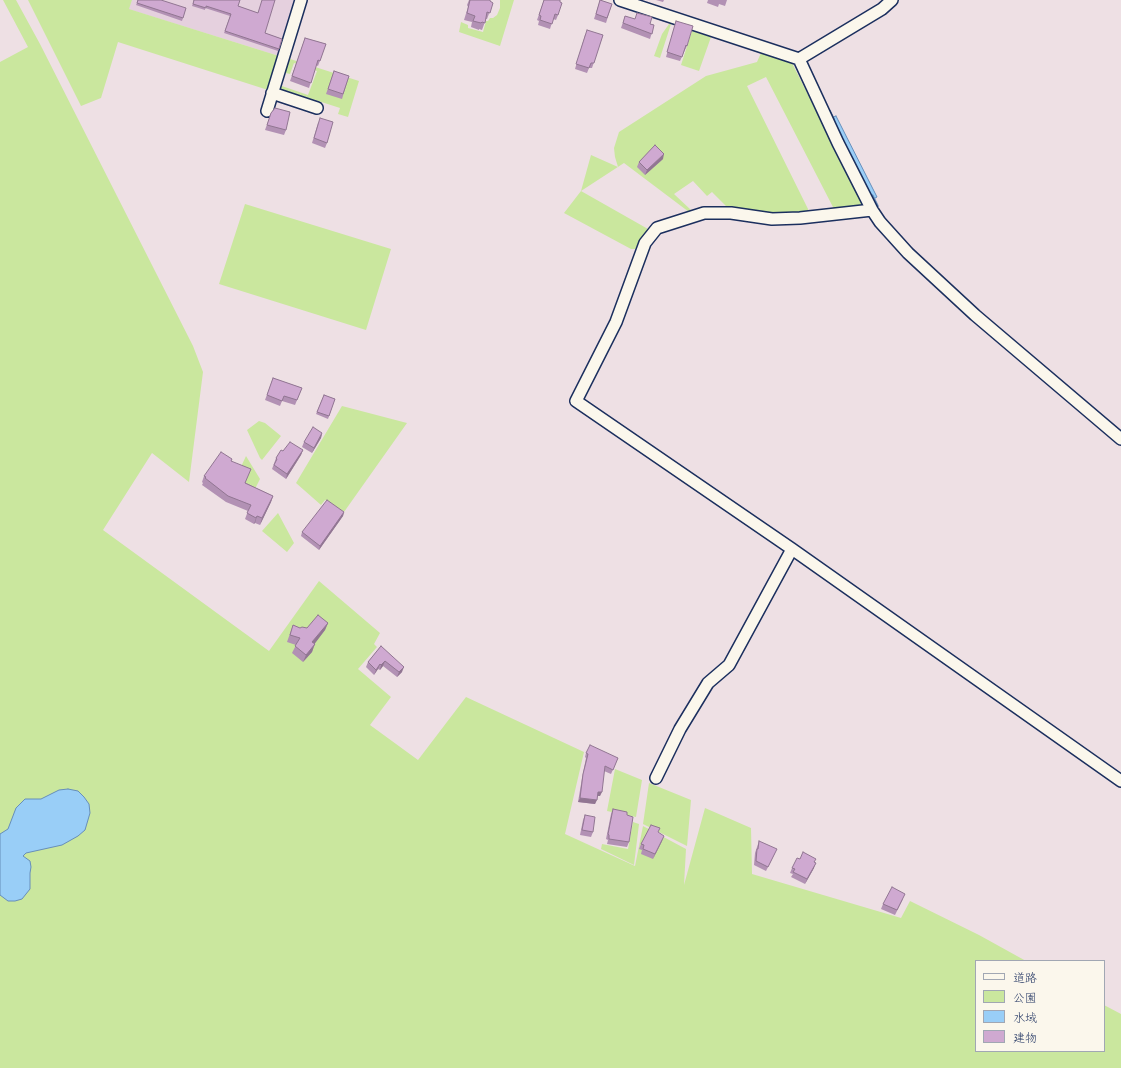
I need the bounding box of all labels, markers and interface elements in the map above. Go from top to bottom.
legend [975,960,1105,1052]
text: 道路 [1013,969,1037,985]
text: 公園 [1013,989,1037,1005]
text: 水域 [1013,1009,1037,1025]
text: 建物 [1013,1029,1037,1045]

